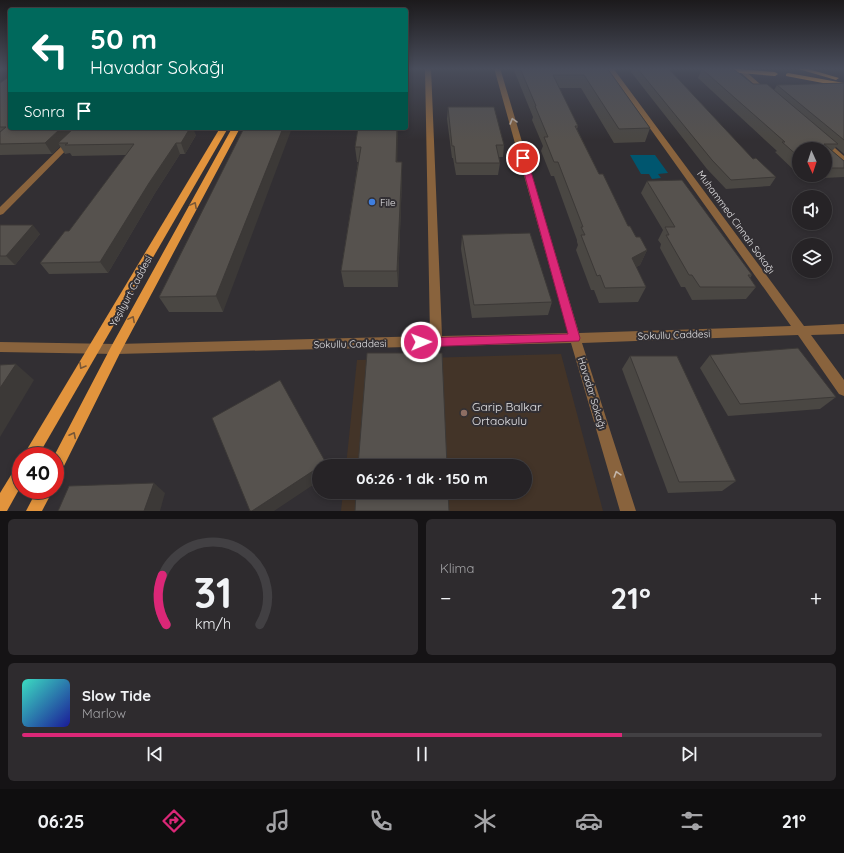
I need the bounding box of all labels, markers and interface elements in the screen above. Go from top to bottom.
text: 50 m [90,21,157,56]
icon: left [24,24,76,76]
text: Havadar Sokağı [90,56,224,79]
icon: arrive [73,100,95,122]
text: Sonra [24,102,65,121]
one-way arrow [509,117,518,124]
pin [506,141,540,175]
north arrow [792,142,832,182]
map controls [792,142,832,278]
icon: arrive [512,147,534,169]
street label: Muhammed Cinnah Sokağı [694,168,778,276]
button: sound [792,190,832,230]
place label: File [380,196,396,209]
marker: File [367,197,377,207]
one-way arrow [189,202,197,209]
button: layers [792,238,832,278]
street label: Yeşilyurt Caddesi [107,253,155,329]
one-way arrow [127,316,135,323]
position arrow [400,321,442,363]
street label: Sokullu Caddesi [637,327,711,343]
street label: Sokullu Caddesi [313,337,387,351]
street label: Havadar Sokağı [575,355,609,431]
one-way arrow [80,362,87,369]
place label: Garip Balkar Ortaokulu [472,399,542,428]
marker: Garip Balkar Ortaokulu [459,408,469,418]
one-way arrow [68,431,75,439]
speed limit sign: 40 [12,447,64,499]
text: 06:26 · 1 dk · 150 m [356,469,488,488]
one-way arrow [613,470,622,477]
text: Klima [440,560,474,576]
text: 31 [194,566,232,618]
text: 21° [610,579,651,617]
text: − [440,584,451,612]
text: + [810,584,822,612]
text: km/h [195,615,231,633]
text: Slow Tide [82,686,151,705]
text: Marlow [82,705,126,721]
icon: previous [144,743,166,765]
icon: pause [411,743,433,765]
icon: next [678,743,700,765]
icon: directions [160,807,188,835]
icon: music [264,807,292,835]
icon: phone [367,807,395,835]
icon: climate [471,807,499,835]
icon: car [575,807,603,835]
icon: filters [678,807,706,835]
text: 06:25 [38,810,84,833]
text: 21° [782,810,806,833]

